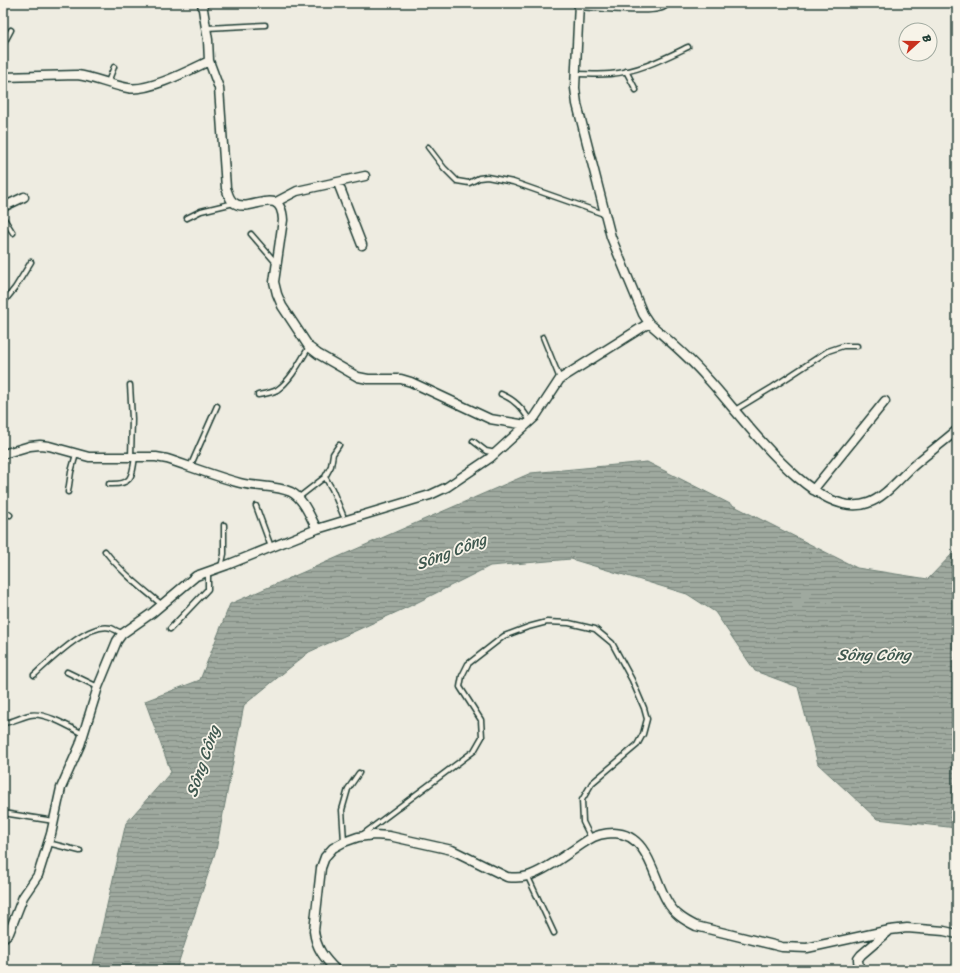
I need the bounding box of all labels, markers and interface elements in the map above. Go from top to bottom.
north arrow [898,22,938,62]
text: B [917,32,937,45]
water label: Sông Công [411,524,493,578]
water label: Sông Công [837,640,913,669]
water label: Sông Công [177,720,229,801]

